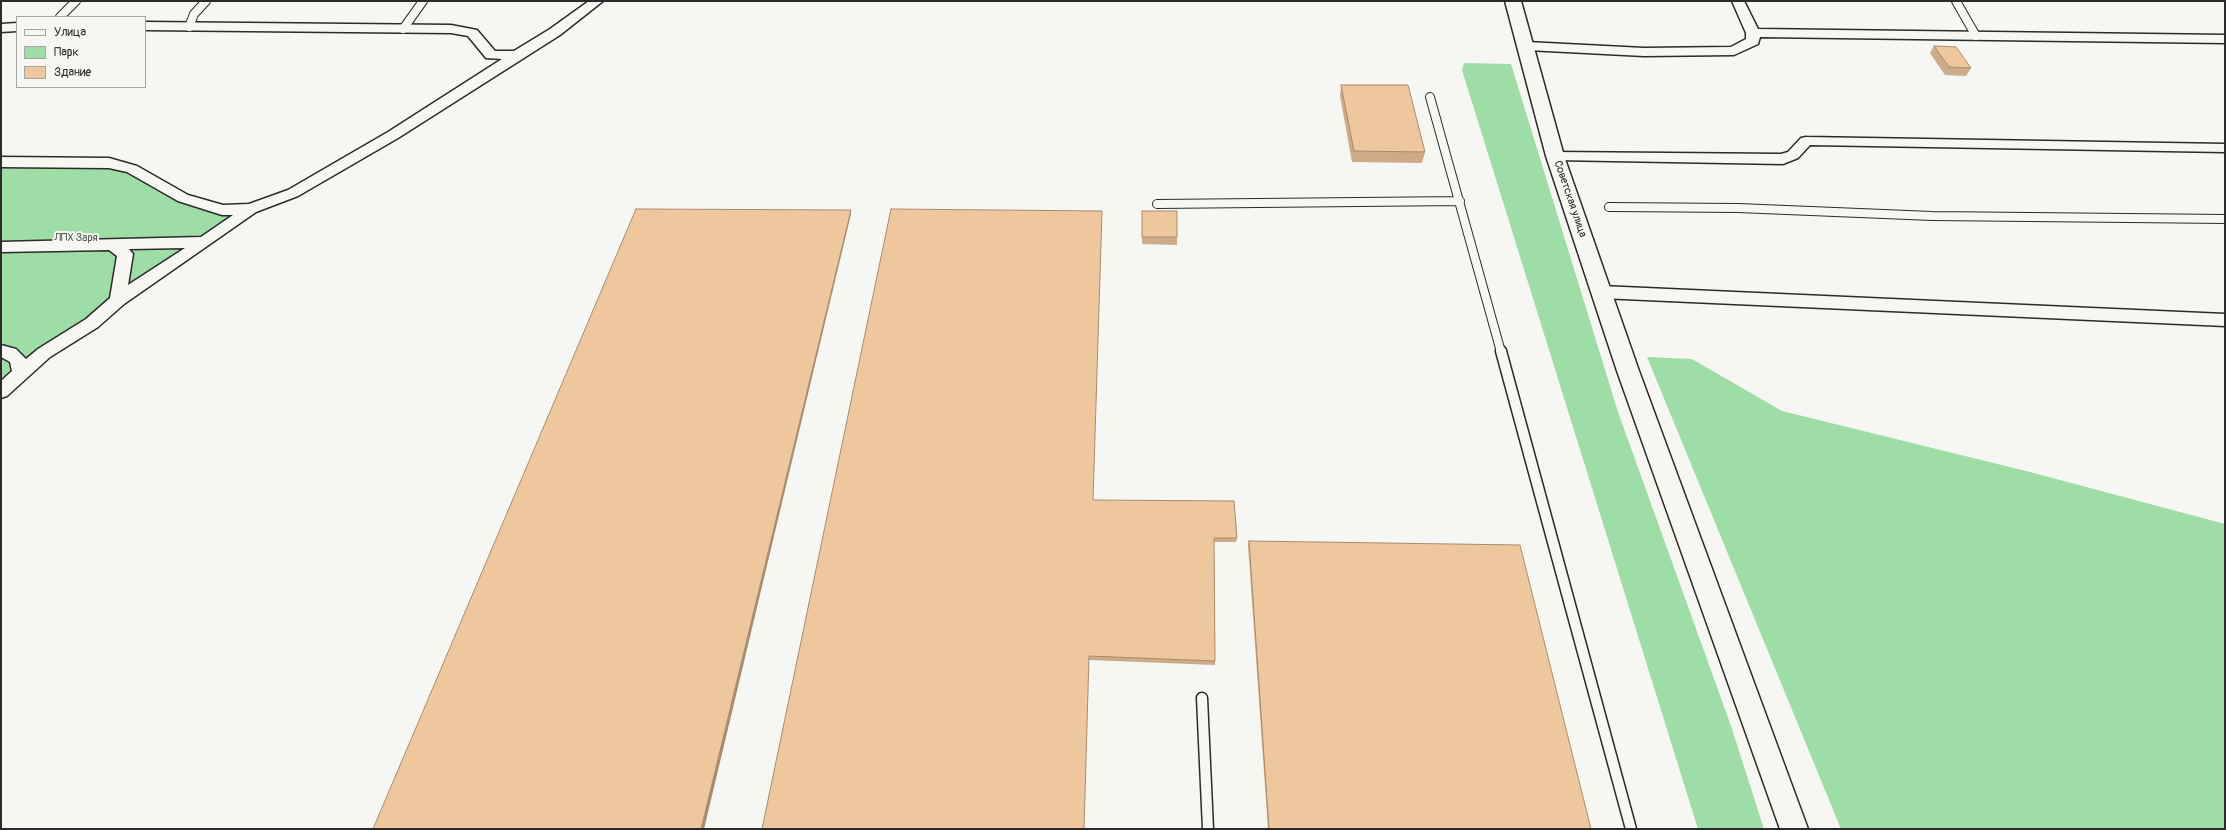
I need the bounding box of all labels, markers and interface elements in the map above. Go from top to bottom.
legend [16,16,146,88]
text: Улица [54,25,86,40]
text: Парк [54,45,79,60]
text: Здание [54,65,91,80]
street label: Советская улица [1551,159,1589,239]
park label: ЛПХ Заря [54,231,98,245]

